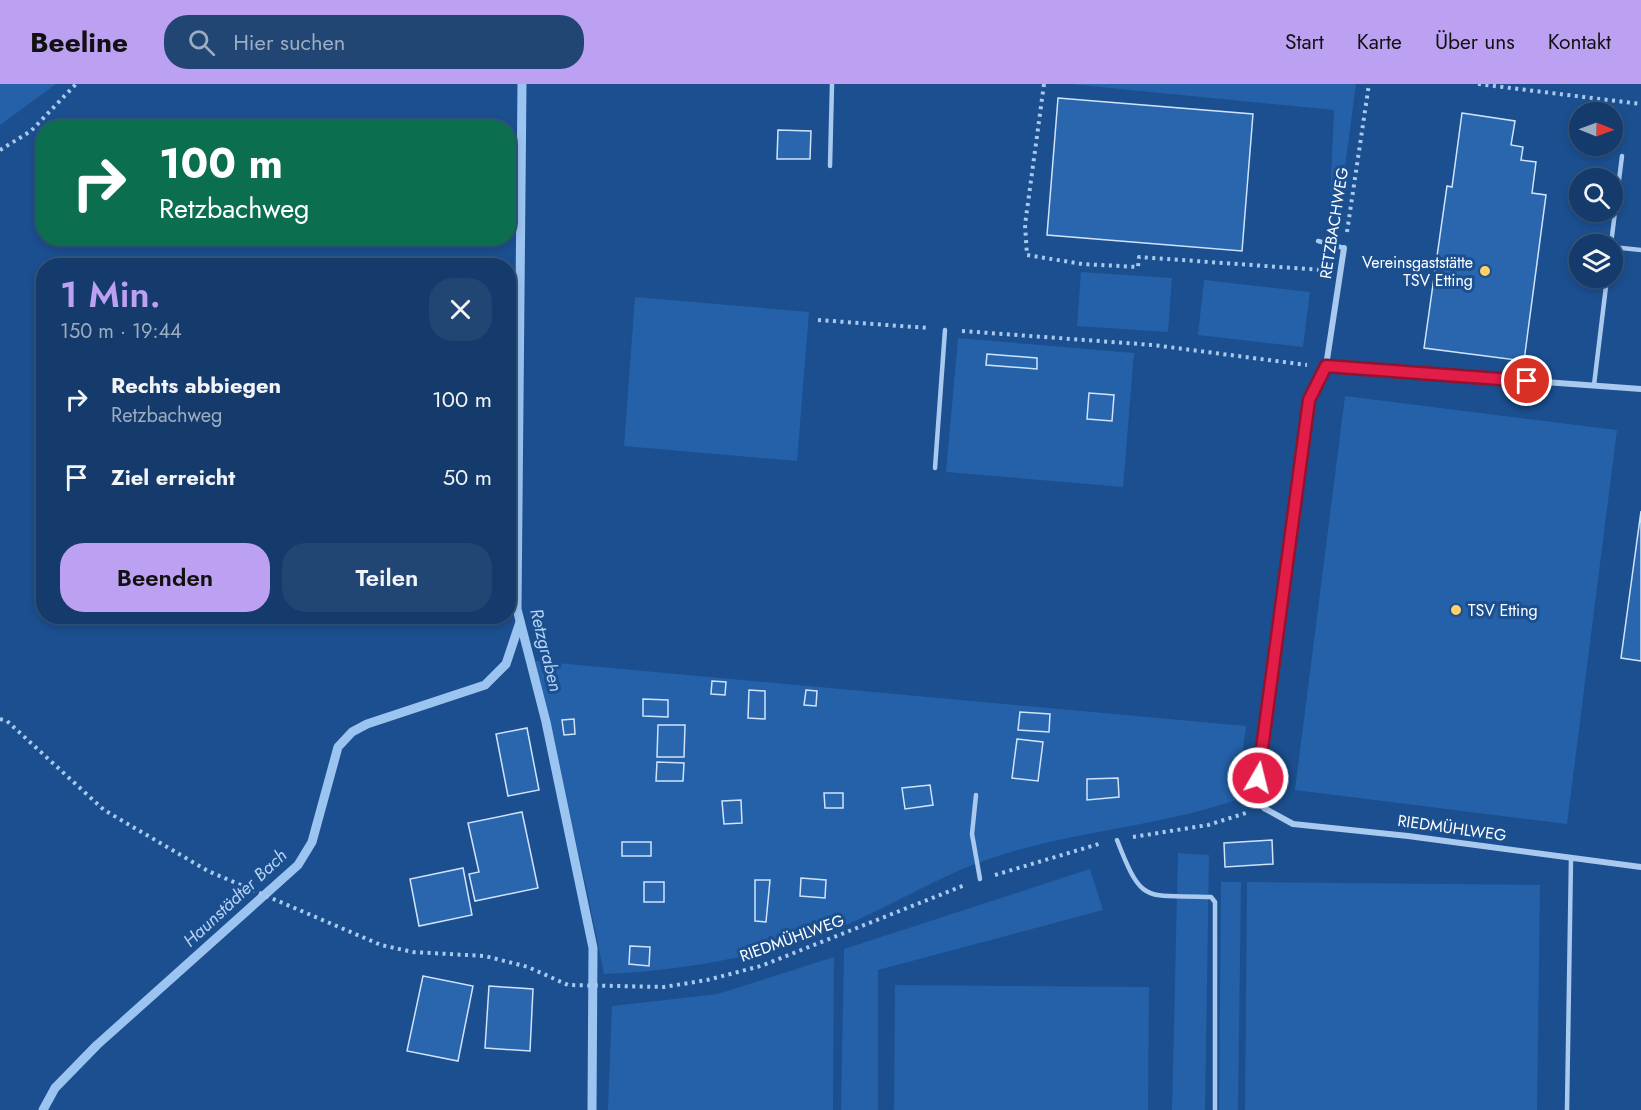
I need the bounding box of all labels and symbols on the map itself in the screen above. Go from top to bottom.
north arrow [1569,102,1623,156]
street label: RETZBACHWEG [1314,166,1354,280]
place label: Vereinsgaststätte TSV Etting [1362,251,1473,292]
marker: Vereinsgaststätte TSV Etting [1478,264,1492,278]
pin [1501,355,1552,406]
place label: TSV Etting [1468,599,1538,622]
marker: TSV Etting [1449,603,1463,617]
water label: Retzgraben [523,606,569,694]
position arrow [1226,746,1290,810]
street label: RIEDMÜHLWEG [1396,809,1508,847]
water label: Haunstädter Bach [177,843,293,953]
street label: RIEDMÜHLWEG [737,908,847,968]

